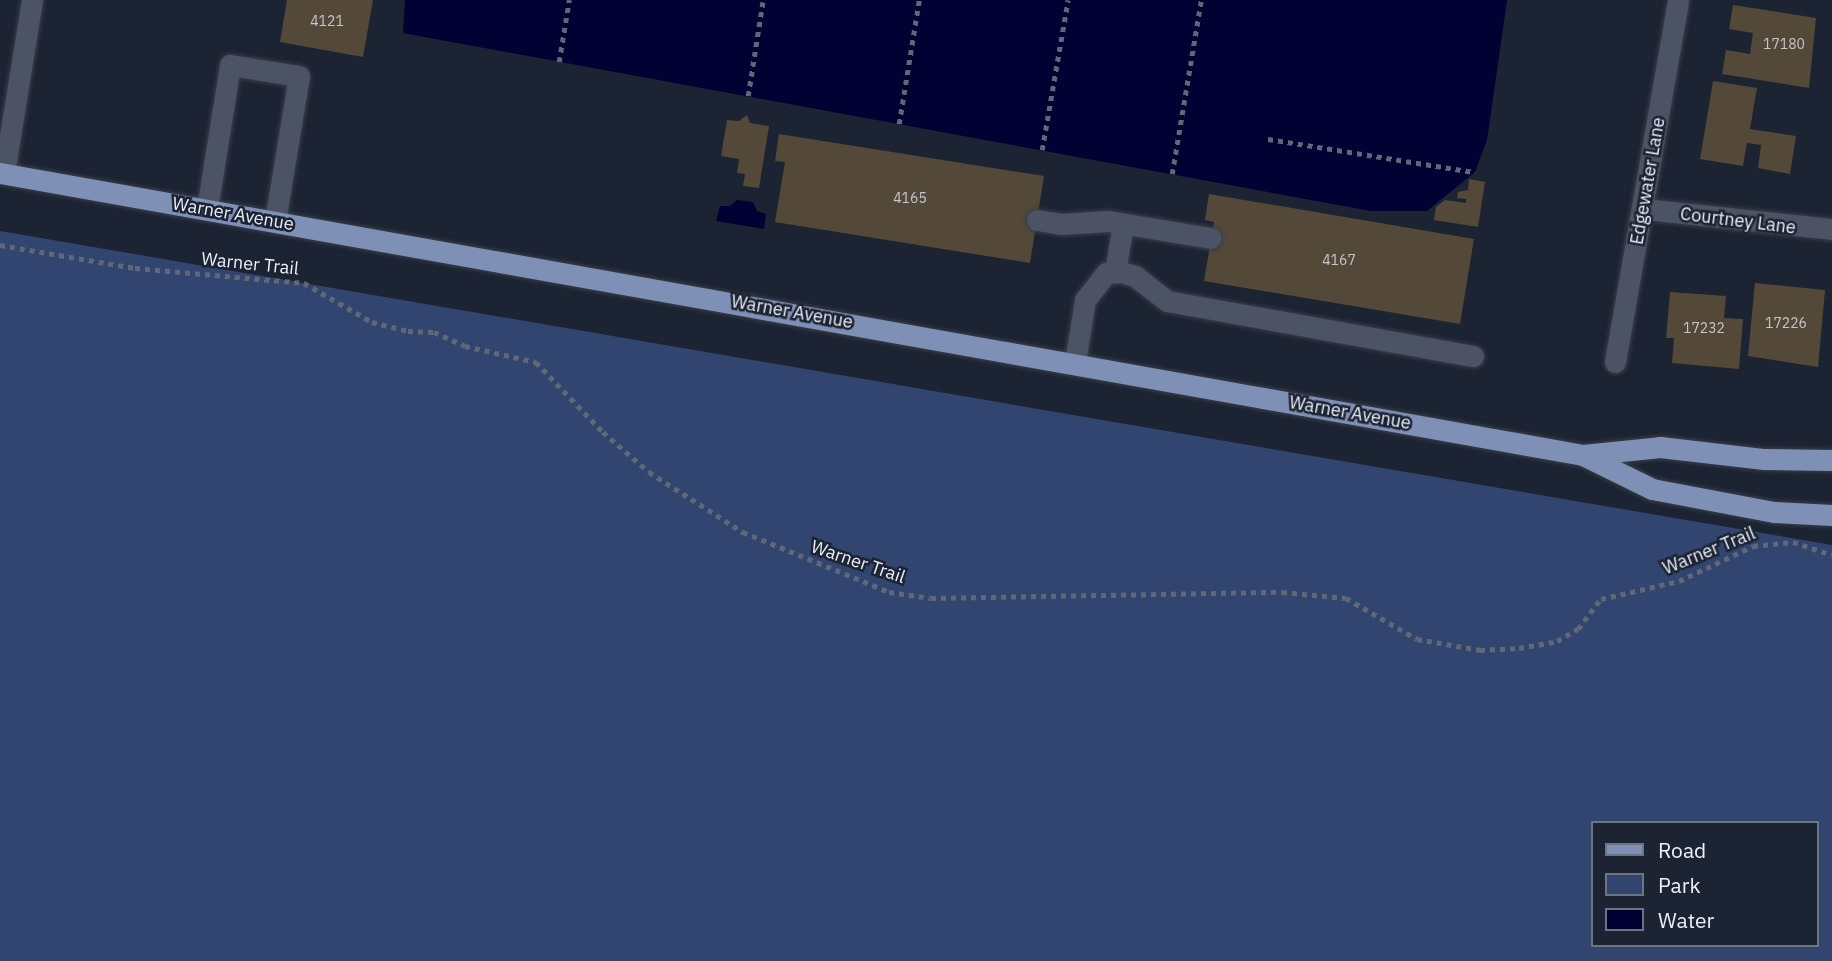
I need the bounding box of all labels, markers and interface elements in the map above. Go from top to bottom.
house number: 4121 [310,13,344,29]
house number: 17180 [1763,36,1805,52]
street label: Edgewater Lane [1626,116,1670,246]
house number: 4165 [893,190,927,206]
street label: Warner Avenue [170,193,296,235]
street label: Courtney Lane [1679,203,1797,239]
street label: Warner Trail [200,248,300,280]
house number: 4167 [1322,252,1356,268]
street label: Warner Avenue [729,291,855,333]
house number: 17226 [1765,315,1807,331]
house number: 17232 [1683,320,1725,336]
street label: Warner Avenue [1287,392,1413,434]
street label: Warner Trail [1659,523,1759,579]
street label: Warner Trail [808,536,908,588]
legend [1590,821,1818,947]
text: Road [1658,836,1706,864]
text: Park [1658,871,1701,899]
text: Water [1658,906,1714,934]

